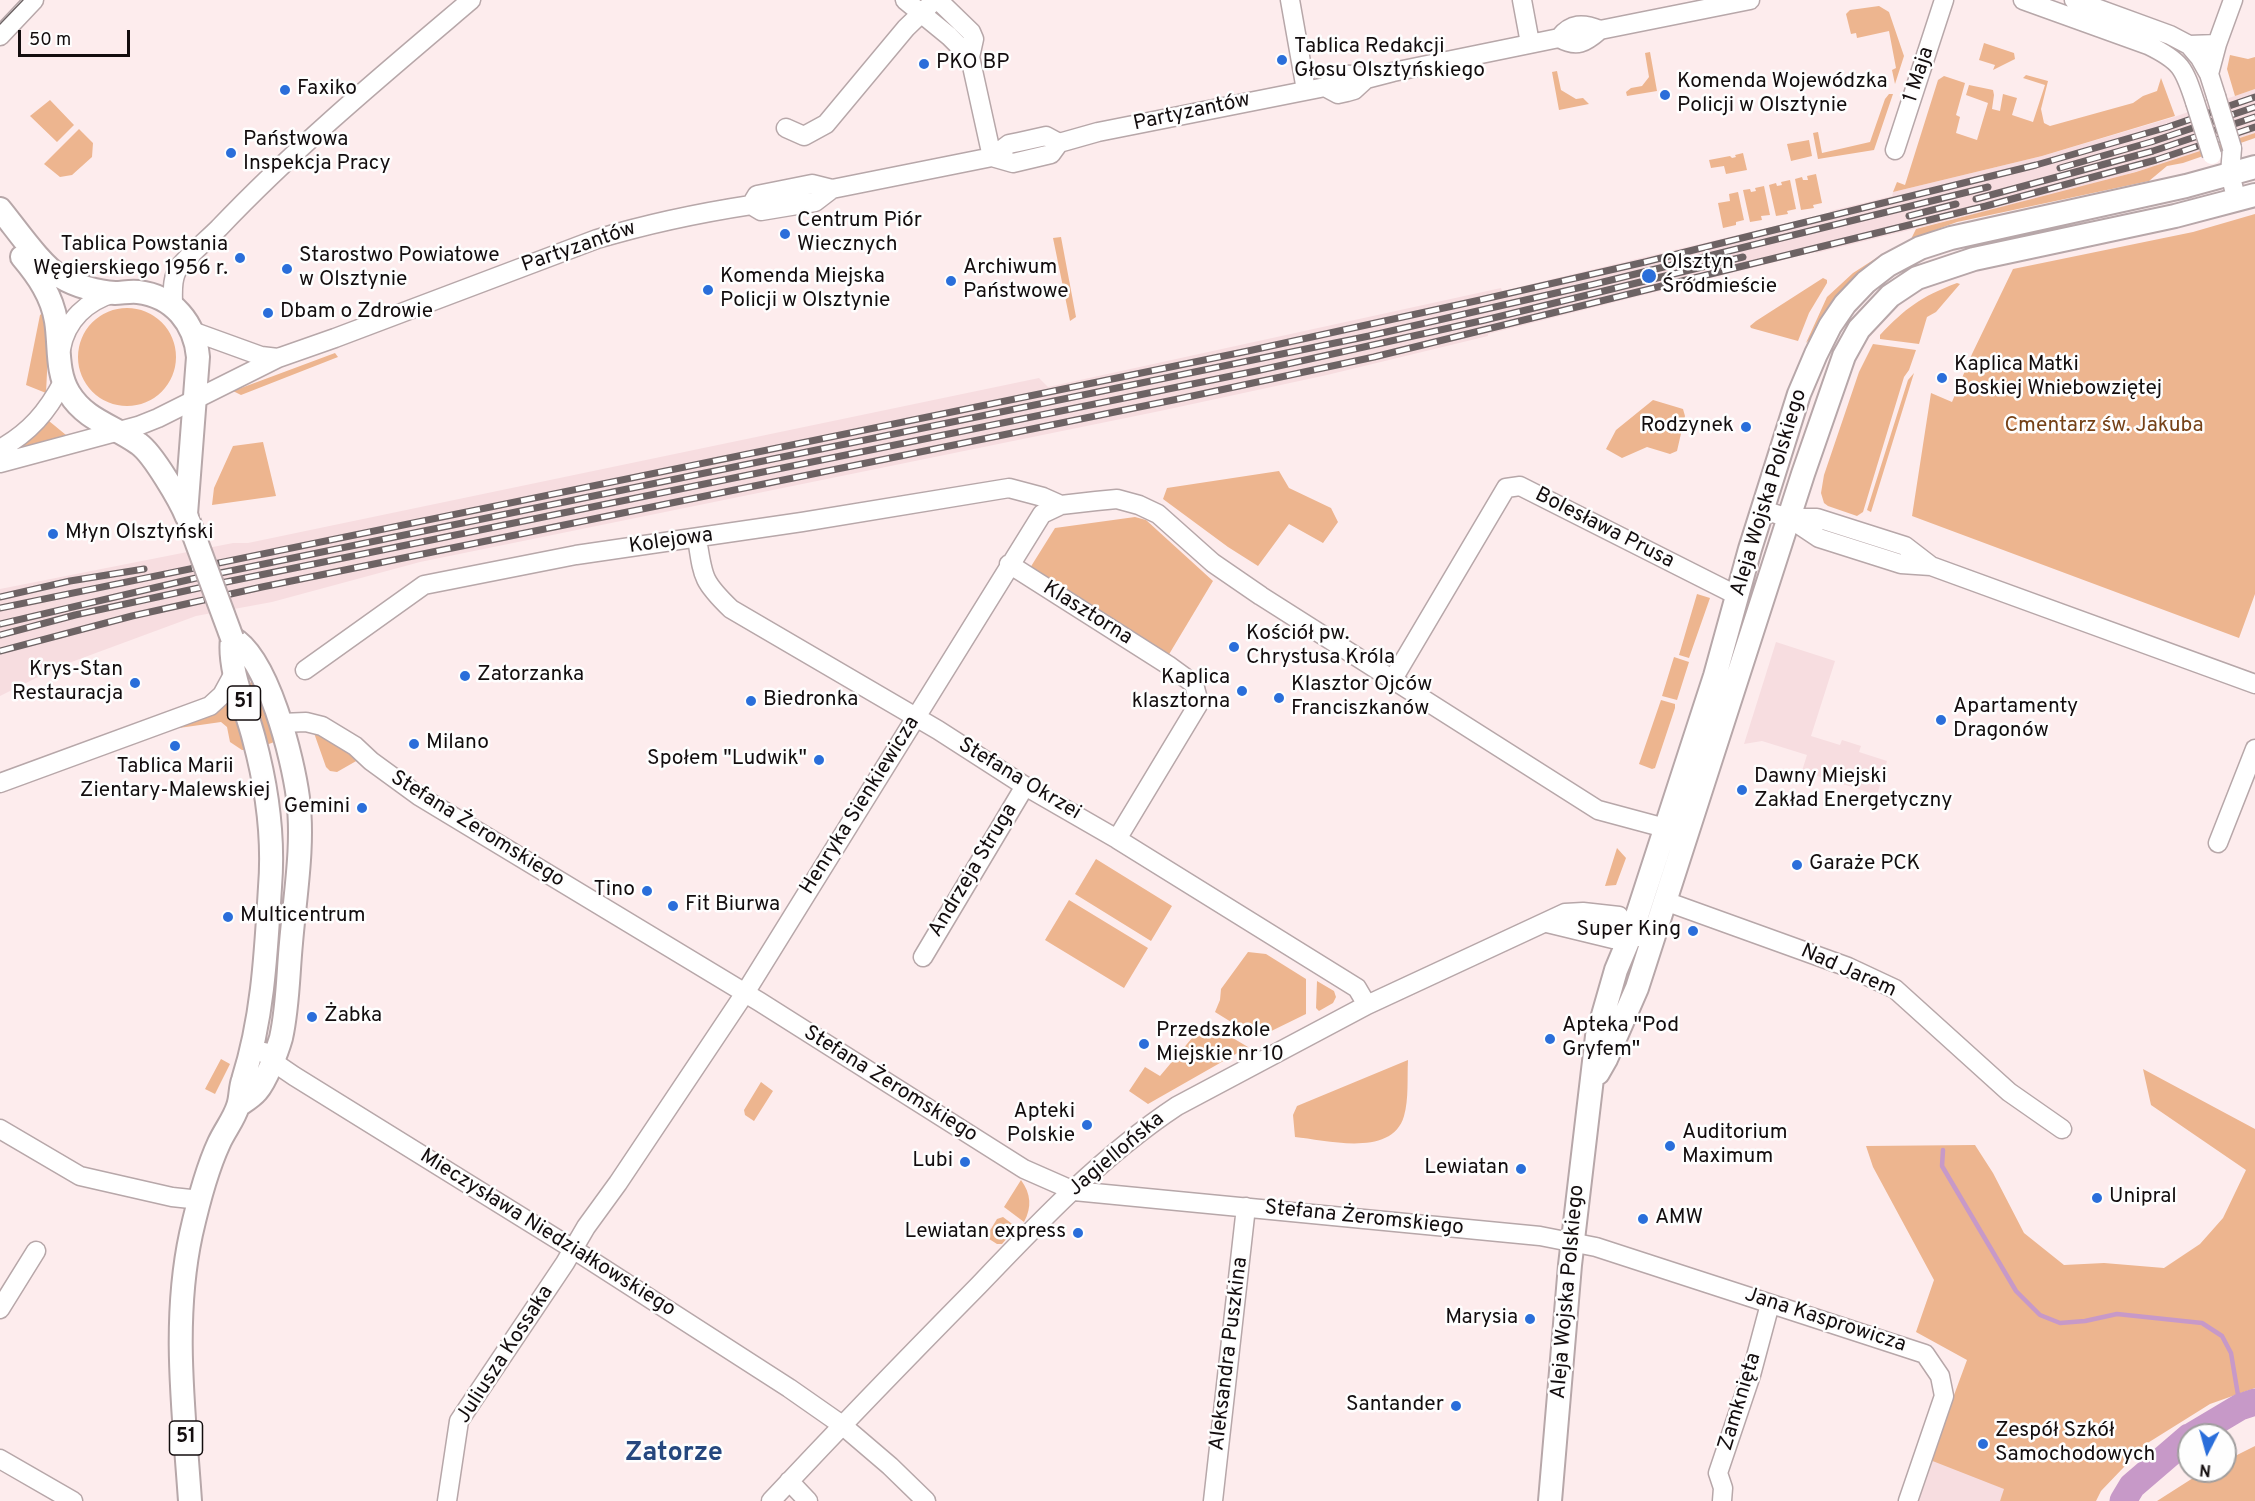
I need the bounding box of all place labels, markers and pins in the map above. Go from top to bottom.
place label: Tablica Redakcji Głosu Olsztyńskiego [1294,35,1485,85]
place label: PKO BP [936,51,1009,77]
marker: Tablica Redakcji Głosu Olsztyńskiego [1275,53,1289,67]
marker: PKO BP [917,57,931,71]
place label: Komenda Wojewódzka Policji w Olsztynie [1677,70,1887,120]
place label: Faxiko [297,77,357,103]
marker: Faxiko [278,83,292,97]
marker: Komenda Wojewódzka Policji w Olsztynie [1658,88,1672,102]
place label: Państwowa Inspekcja Pracy [243,128,391,178]
marker: Państwowa Inspekcja Pracy [224,146,238,160]
place label: Centrum Piór Wiecznych [797,209,922,259]
marker: Centrum Piór Wiecznych [778,227,792,241]
place label: Tablica Powstania Węgierskiego 1956 r. [33,233,228,283]
place label: Starostwo Powiatowe w Olsztynie [299,244,499,294]
marker: Tablica Powstania Węgierskiego 1956 r. [233,251,247,265]
place label: Olsztyn Śródmieście [1662,251,1777,301]
place label: Archiwum Państwowe [963,256,1069,306]
marker: Starostwo Powiatowe w Olsztynie [280,262,294,276]
place label: Komenda Miejska Policji w Olsztynie [720,265,890,315]
marker: Olsztyn Śródmieście [1640,267,1658,285]
marker: Archiwum Państwowe [944,274,958,288]
marker: Komenda Miejska Policji w Olsztynie [701,283,715,297]
place label: Dbam o Zdrowie [280,300,433,326]
marker: Dbam o Zdrowie [261,306,275,320]
place label: Kaplica Matki Boskiej Wniebowziętej [1954,353,2162,403]
marker: Kaplica Matki Boskiej Wniebowziętej [1935,371,1949,385]
place label: Rodzynek [1640,414,1734,440]
marker: Rodzynek [1739,420,1753,434]
place label: Młyn Olsztyński [65,521,213,547]
marker: Młyn Olsztyński [46,527,60,541]
place label: Kościół pw. Chrystusa Króla [1246,622,1395,672]
marker: Kościół pw. Chrystusa Króla [1227,640,1241,654]
place label: Krys-Stan Restauracja [12,658,123,708]
place label: Zatorzanka [477,663,584,689]
place label: Kaplica klasztorna [1132,666,1230,716]
marker: Zatorzanka [458,669,472,683]
place label: Klasztor Ojców Franciszkanów [1291,673,1432,723]
marker: Krys-Stan Restauracja [128,676,142,690]
marker: Kaplica klasztorna [1235,684,1249,698]
place label: Biedronka [763,688,858,714]
marker: Klasztor Ojców Franciszkanów [1272,691,1286,705]
marker: Biedronka [744,694,758,708]
place label: Apartamenty Dragonów [1953,695,2078,745]
marker: Apartamenty Dragonów [1934,713,1948,727]
place label: Milano [426,731,489,757]
marker: Milano [407,737,421,751]
marker: Tablica Marii Zientary-Malewskiej [168,739,182,753]
place label: Społem "Ludwik" [647,747,807,773]
marker: Społem "Ludwik" [812,753,826,767]
place label: Tablica Marii Zientary-Malewskiej [80,755,270,805]
place label: Dawny Miejski Zakład Energetyczny [1754,765,1952,815]
marker: Dawny Miejski Zakład Energetyczny [1735,783,1749,797]
place label: Gemini [284,795,350,821]
marker: Gemini [355,801,369,815]
place label: Garaże PCK [1809,852,1920,878]
marker: Garaże PCK [1790,858,1804,872]
place label: Tino [594,878,635,904]
marker: Tino [640,884,654,898]
place label: Fit Biurwa [685,893,780,919]
marker: Fit Biurwa [666,899,680,913]
place label: Multicentrum [240,904,366,930]
marker: Multicentrum [221,910,235,924]
place label: Super King [1576,918,1681,944]
marker: Super King [1686,924,1700,938]
place label: Żabka [324,1004,382,1030]
marker: Żabka [305,1010,319,1024]
place label: Apteka "Pod Gryfem" [1562,1014,1679,1064]
place label: Przedszkole Miejskie nr 10 [1156,1019,1284,1069]
marker: Apteka "Pod Gryfem" [1543,1032,1557,1046]
marker: Przedszkole Miejskie nr 10 [1137,1037,1151,1051]
place label: Apteki Polskie [1007,1100,1075,1150]
marker: Apteki Polskie [1080,1118,1094,1132]
place label: Auditorium Maximum [1682,1121,1788,1171]
marker: Auditorium Maximum [1663,1139,1677,1153]
place label: Lubi [912,1149,953,1175]
marker: Lubi [958,1155,972,1169]
place label: Lewiatan [1424,1156,1509,1182]
marker: Lewiatan [1514,1162,1528,1176]
place label: Unipral [2109,1185,2177,1211]
marker: Unipral [2090,1191,2104,1205]
place label: AMW [1655,1206,1703,1232]
marker: AMW [1636,1212,1650,1226]
place label: Lewiatan express [904,1220,1066,1246]
marker: Lewiatan express [1071,1226,1085,1240]
place label: Marysia [1445,1306,1518,1332]
marker: Marysia [1523,1312,1537,1326]
place label: Santander [1346,1393,1444,1419]
marker: Santander [1449,1399,1463,1413]
place label: Zespół Szkół Samochodowych [1995,1419,2155,1469]
marker: Zespół Szkół Samochodowych [1976,1437,1990,1451]

